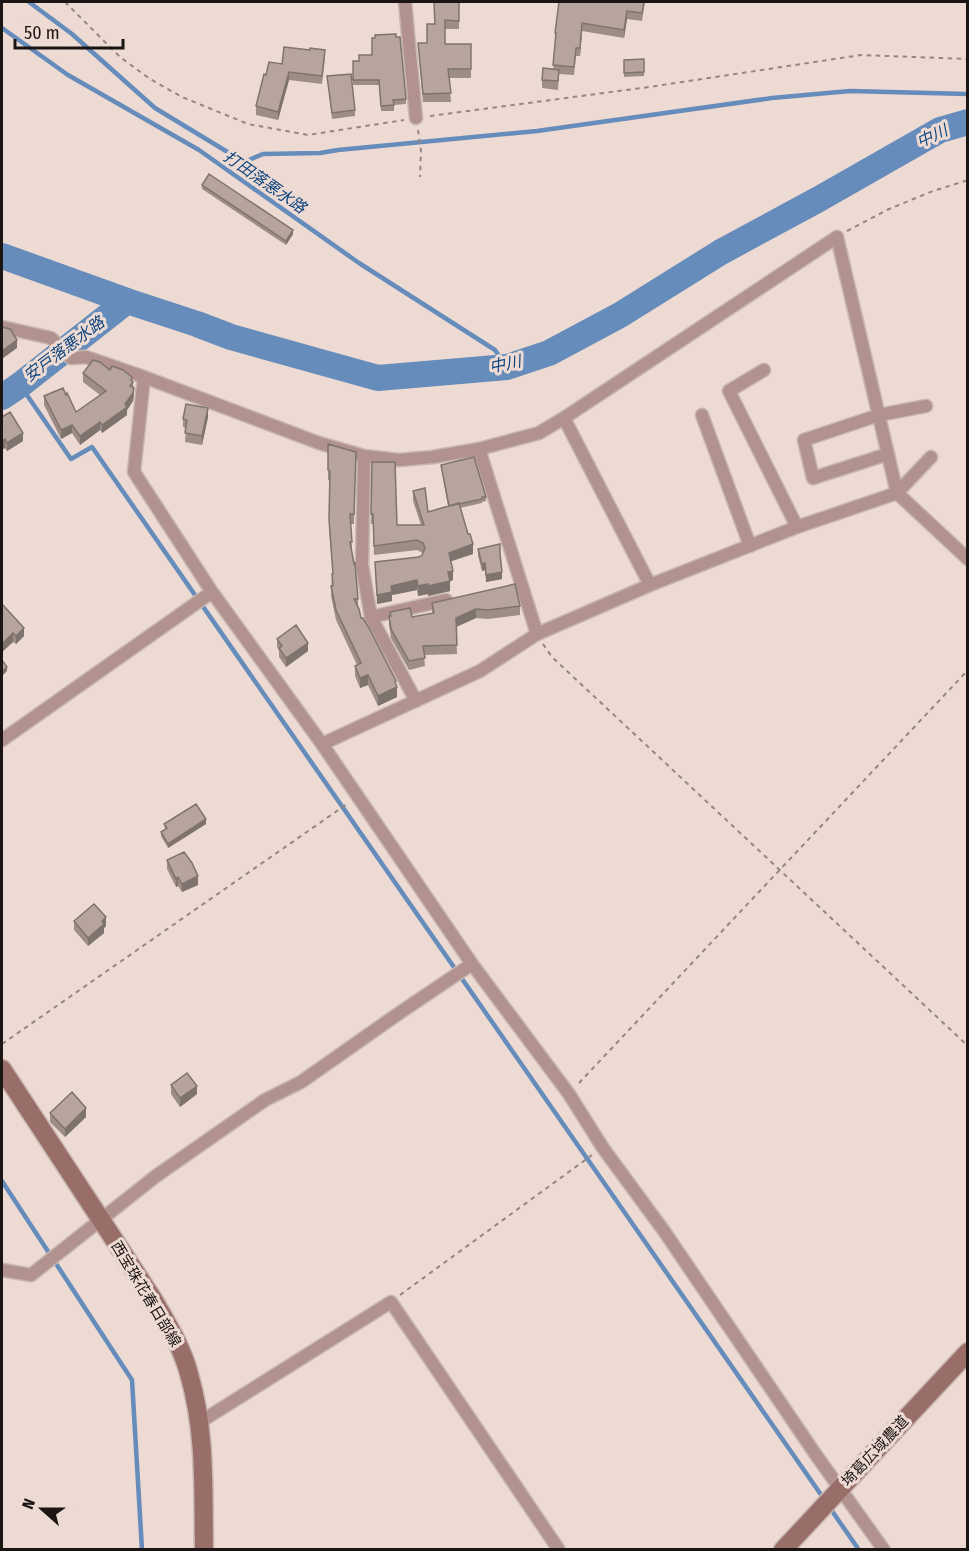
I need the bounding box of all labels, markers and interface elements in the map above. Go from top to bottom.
scale bar [15,12,123,50]
text: 50 m [24,22,60,44]
water label: 中川 [913,120,952,151]
water label: 打田落悪水路 [220,147,311,218]
water label: 安戸落悪水路 [20,311,110,385]
water label: 中川 [487,351,525,377]
street label: 西宝珠花春日部線 [107,1238,185,1350]
street label: 埼葛広域農道 [838,1412,912,1490]
north arrow [12,1479,72,1539]
text: N [18,1496,39,1512]

